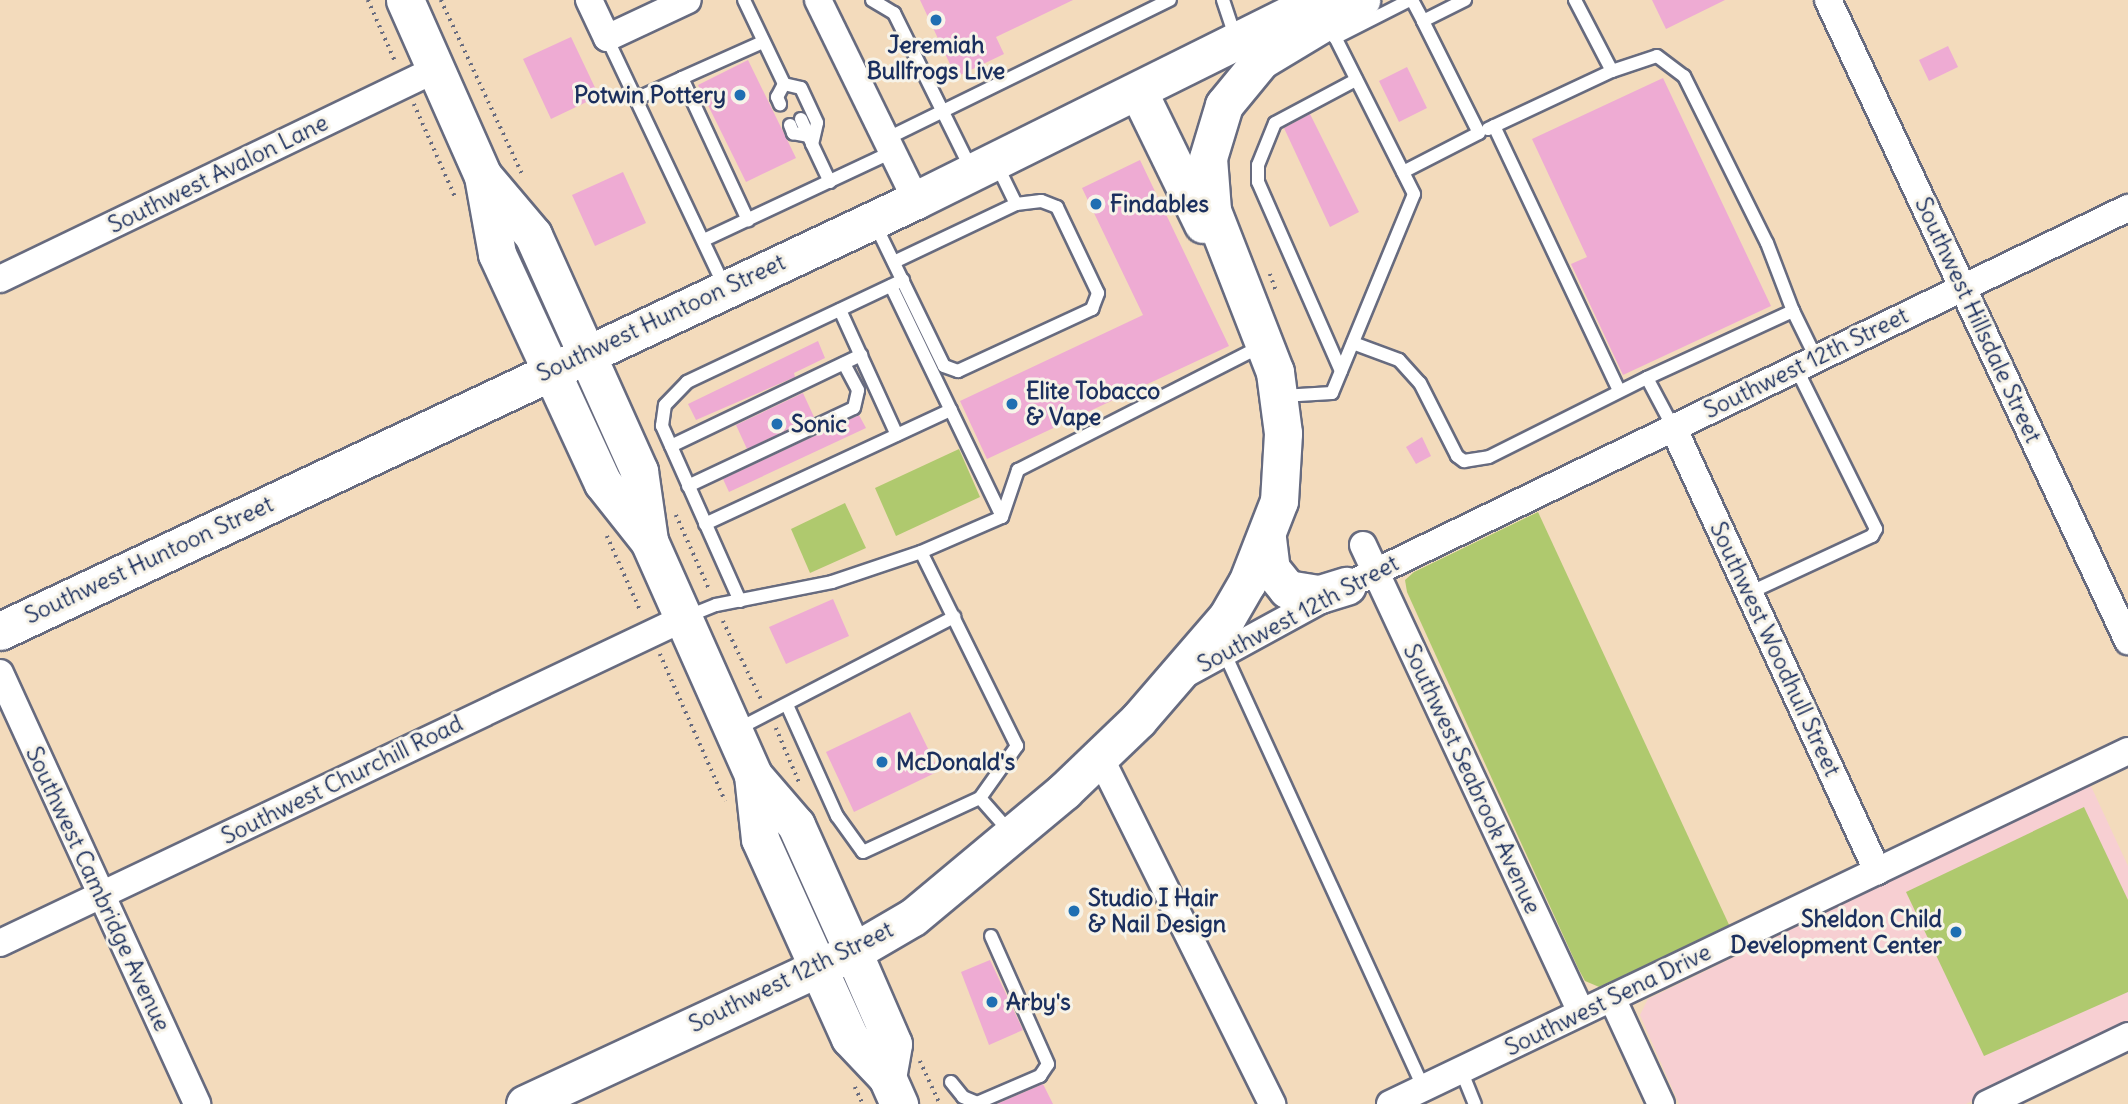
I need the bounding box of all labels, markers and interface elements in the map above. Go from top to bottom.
marker: Jeremiah Bullfrogs Live [928,12,944,28]
place label: Jeremiah Bullfrogs Live [867,31,1005,85]
place label: Potwin Pottery [574,81,726,109]
marker: Potwin Pottery [732,87,748,103]
street label: Southwest Avalon Lane [104,109,332,239]
place label: Findables [1110,190,1209,218]
street label: Southwest Hillsdale Street [1909,193,2047,447]
marker: Findables [1088,196,1104,212]
street label: Southwest Huntoon Street [532,248,790,388]
street label: Southwest 12th Street [1699,302,1913,424]
place label: Elite Tobacco & Vape [1026,377,1160,431]
marker: Elite Tobacco & Vape [1004,396,1020,412]
place label: Sonic [791,410,847,438]
marker: Sonic [769,416,785,432]
street label: Southwest Huntoon Street [20,490,278,630]
street label: Southwest Woodhull Street [1704,517,1846,781]
street label: Southwest 12th Street [1193,549,1403,679]
street label: Southwest Seabrook Avenue [1397,640,1547,918]
street label: Southwest Churchill Road [217,710,467,850]
street label: Southwest Cambridge Avenue [20,742,176,1036]
place label: McDonald's [896,748,1015,776]
marker: McDonald's [874,754,890,770]
place label: Studio I Hair & Nail Design [1088,884,1226,938]
marker: Studio I Hair & Nail Design [1066,903,1082,919]
place label: Sheldon Child Development Center [1730,905,1942,959]
street label: Southwest 12th Street [684,916,898,1038]
marker: Sheldon Child Development Center [1948,924,1964,940]
street label: Southwest Sena Drive [1501,938,1715,1062]
place label: Arby's [1006,988,1071,1016]
marker: Arby's [984,994,1000,1010]

